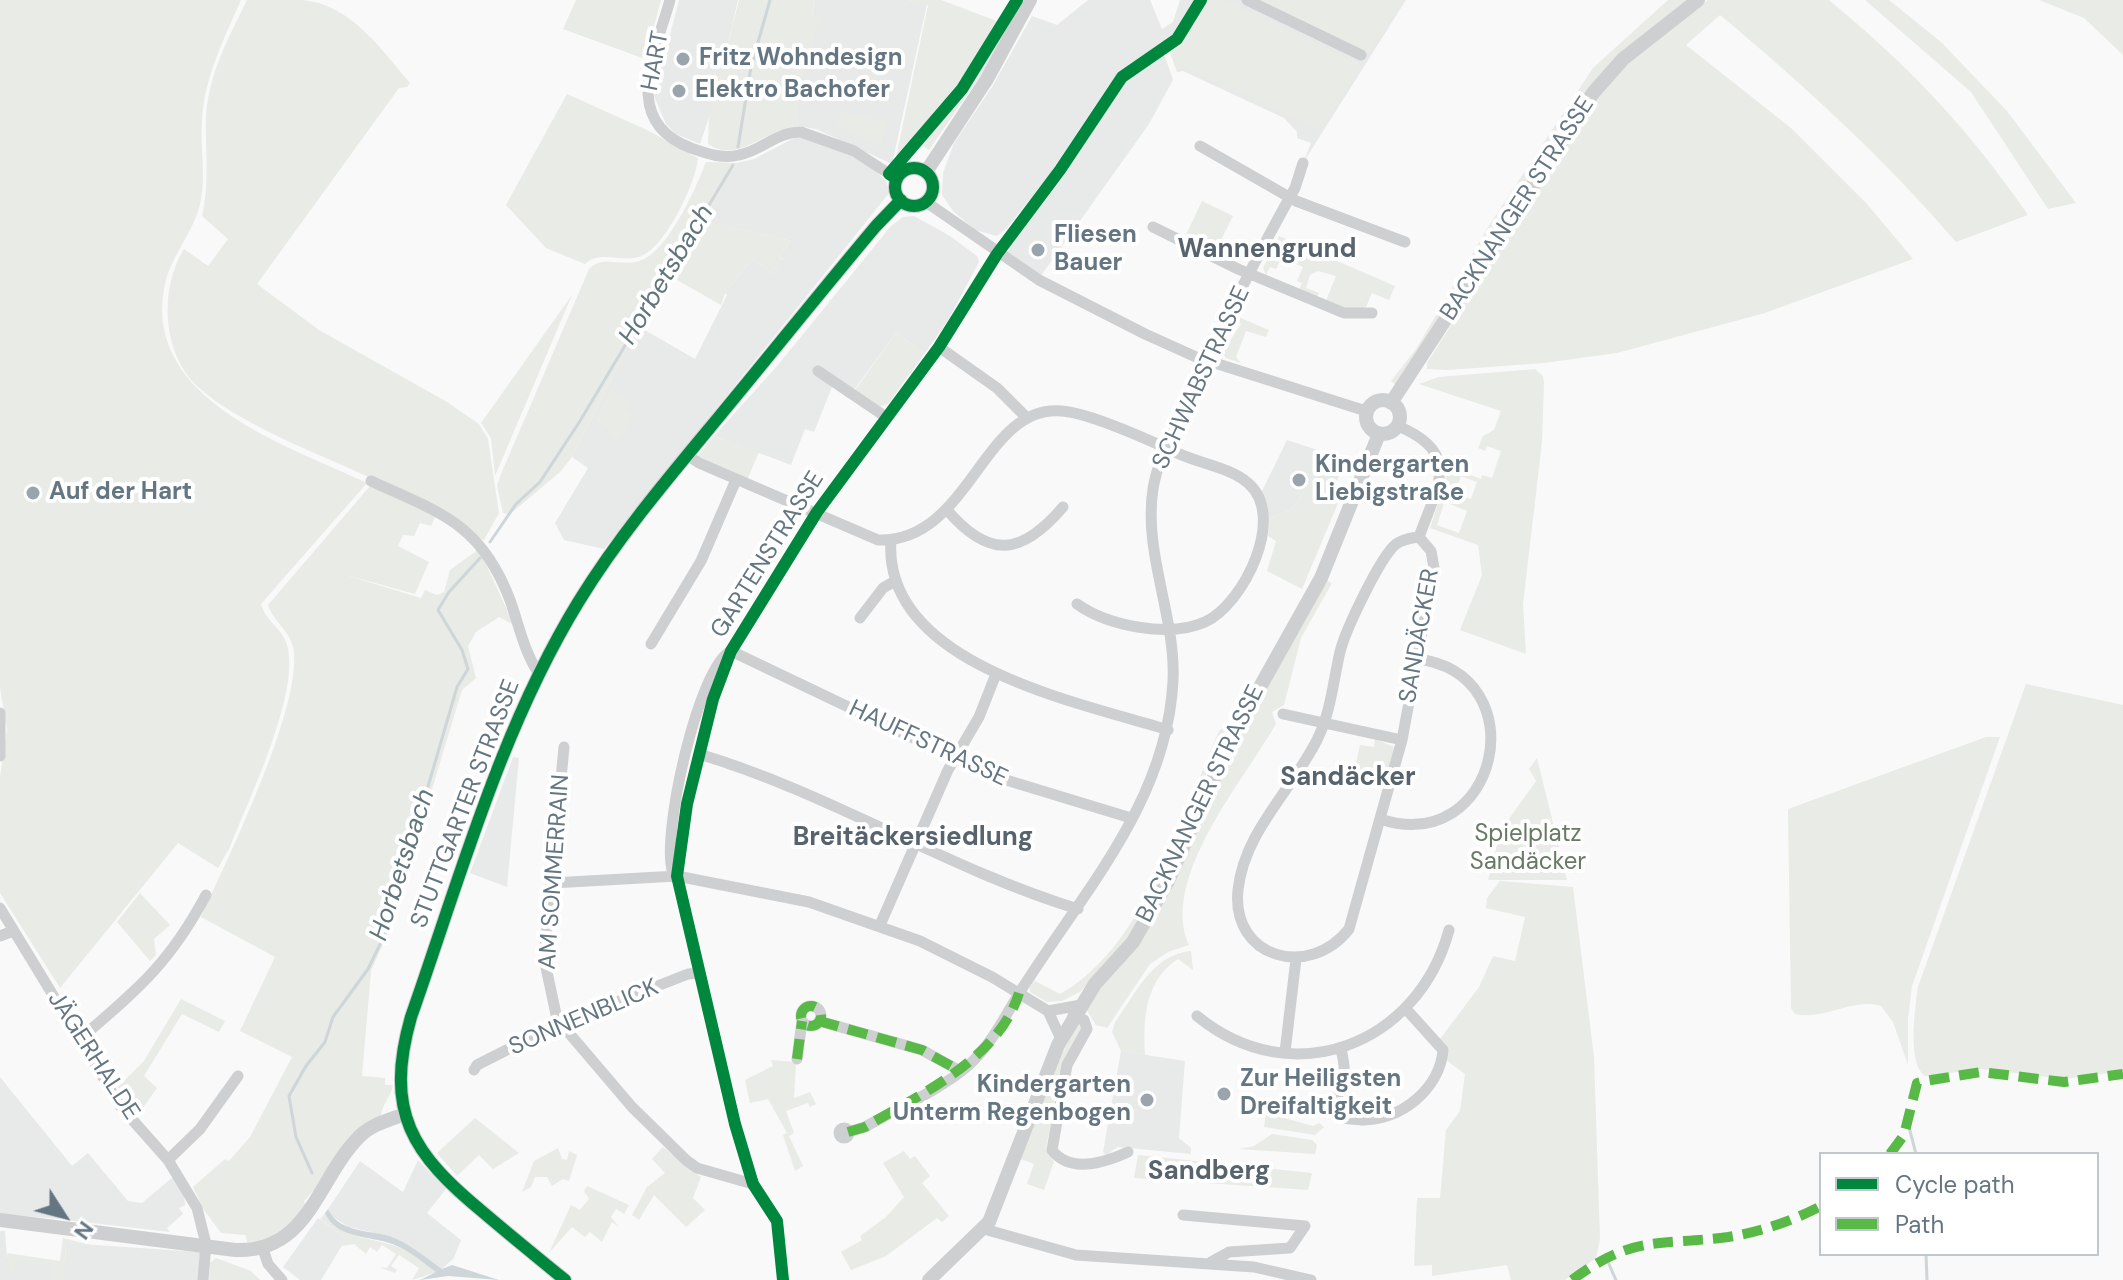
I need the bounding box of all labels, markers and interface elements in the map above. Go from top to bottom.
street label: HART [636,29,676,93]
place label: Fritz Wohndesign [699,45,903,73]
marker: Fritz Wohndesign [674,50,692,68]
place label: Elektro Bachofer [695,77,890,105]
marker: Elektro Bachofer [670,82,688,100]
street label: BACKNANGER STRASSE [1435,92,1601,326]
water label: Horbetsbach [613,200,721,350]
place label: Fliesen Bauer [1054,222,1137,278]
district label: Wannengrund [1177,234,1357,266]
marker: Fliesen Bauer [1029,241,1047,259]
street label: SCHWABSTRASSE [1147,282,1257,474]
place label: Kindergarten Liebigstraße [1315,452,1469,508]
street label: GARTENSTRASSE [705,467,831,643]
marker: Kindergarten Liebigstraße [1290,471,1308,489]
place label: Auf der Hart [49,479,192,507]
marker: Auf der Hart [24,484,42,502]
street label: SANDÄCKER [1394,567,1446,705]
street label: STUTTGARTER STRASSE [405,676,527,932]
street label: BACKNANGER STRASSE [1131,681,1271,927]
street label: HAUFFSTRASSE [844,695,1012,793]
district label: Sandäcker [1280,762,1416,794]
street label: AM SOMMERRAIN [534,773,576,971]
water label: Horbetsbach [364,785,442,945]
park label: Spielplatz Sandäcker [1470,821,1586,877]
district label: Breitäckersiedlung [793,822,1033,854]
street label: SONNENBLICK [505,974,663,1062]
street label: JÄGERHALDE [41,986,145,1126]
place label: Zur Heiligsten Dreifaltigkeit [1240,1066,1401,1122]
place label: Kindergarten Unterm Regenbogen [893,1072,1131,1128]
marker: Zur Heiligsten Dreifaltigkeit [1215,1085,1233,1103]
marker: Kindergarten Unterm Regenbogen [1138,1091,1156,1109]
legend [1819,1152,2099,1256]
district label: Sandberg [1148,1156,1270,1188]
text: Cycle path [1895,1169,2014,1200]
north arrow [24,1176,104,1256]
text: Path [1895,1209,1944,1240]
text: N [67,1215,100,1245]

